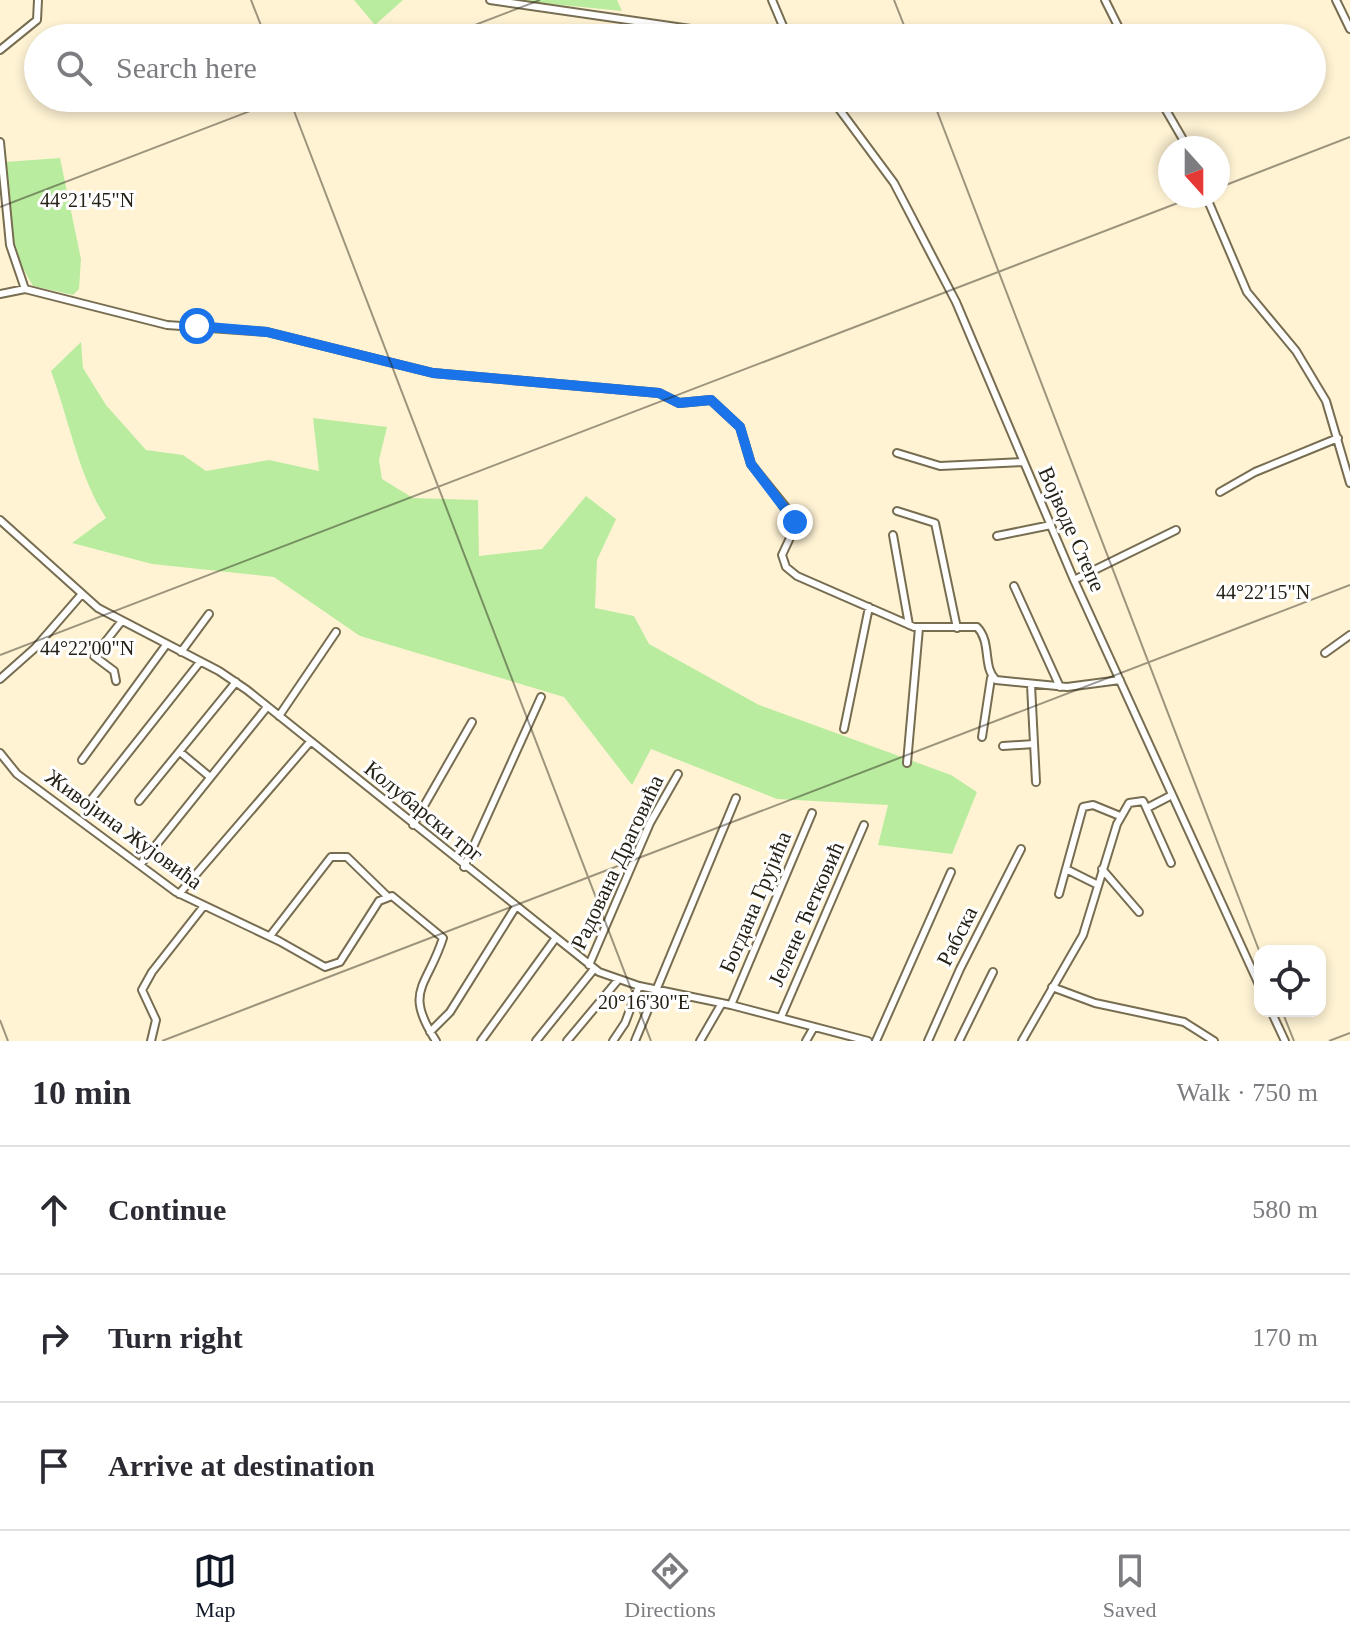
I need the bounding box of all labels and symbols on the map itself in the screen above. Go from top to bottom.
north arrow [1158,136,1230,208]
text: 44°21'45"N [40,189,134,211]
route start [179,308,215,344]
street label: Војводе Степе [1033,463,1111,595]
route end [777,504,813,540]
text: 44°22'15"N [1216,581,1310,603]
text: 44°22'00"N [40,637,134,659]
street label: Колубарски трг [360,755,488,867]
street label: Живојина Жујовића [41,764,207,894]
street label: Радована Драговића [566,771,668,953]
street label: Богдана Грујића [714,827,796,976]
street label: Јелене Ћетковић [763,838,849,990]
street label: Рабска [932,902,983,970]
text: 20°16'30"E [598,991,690,1013]

